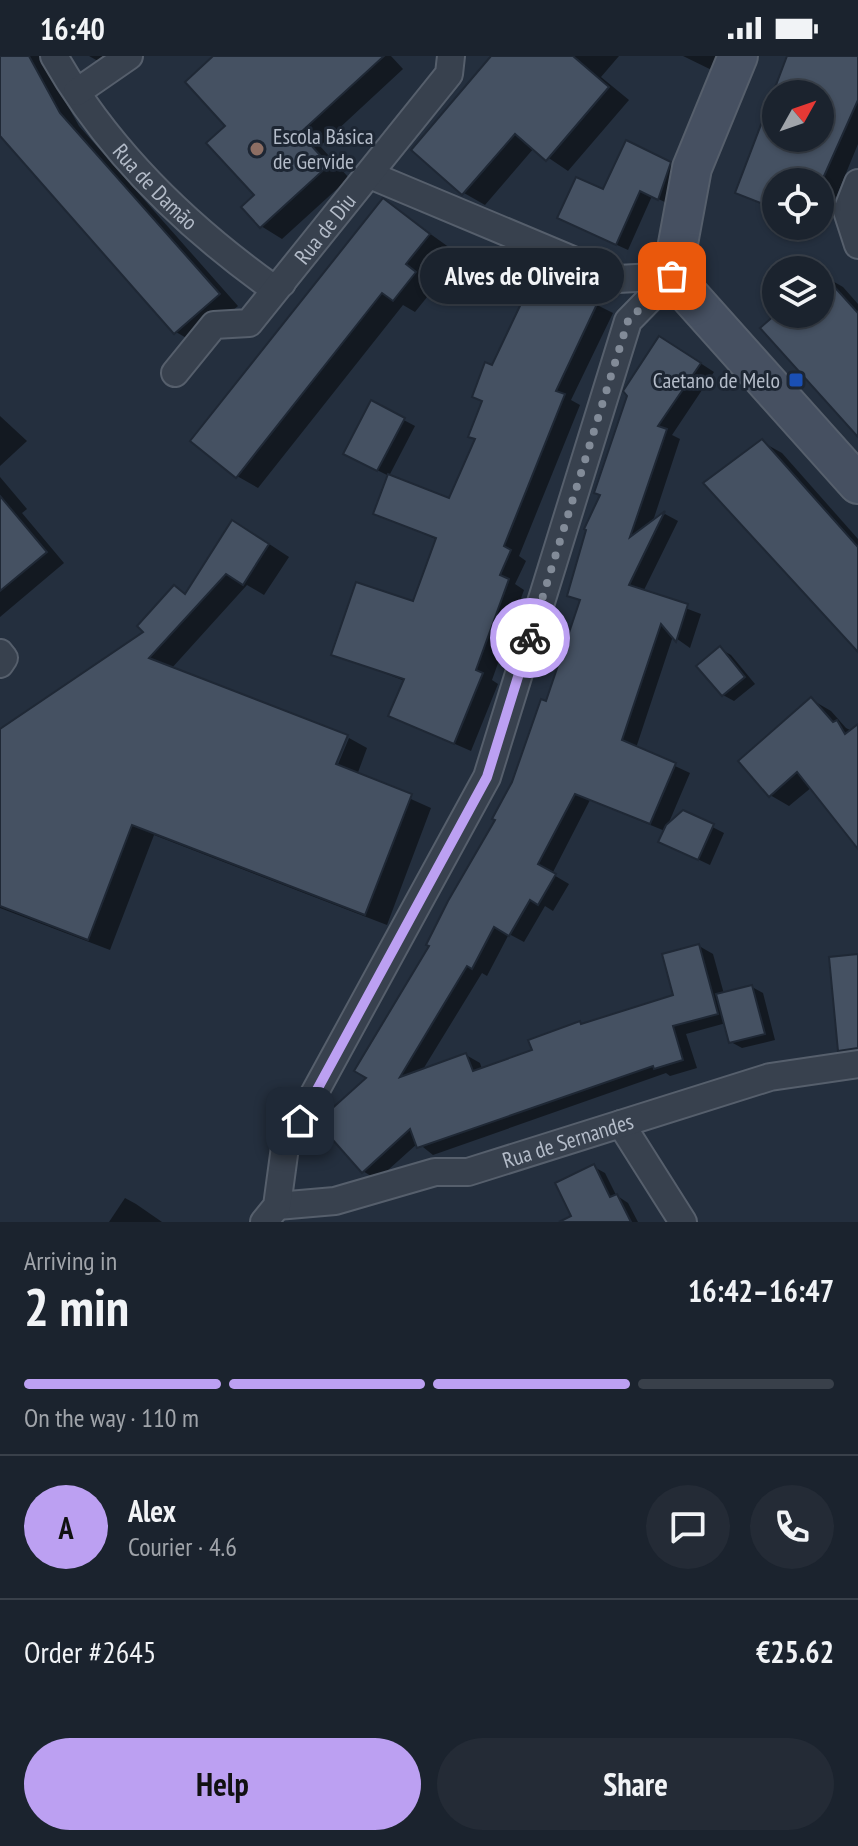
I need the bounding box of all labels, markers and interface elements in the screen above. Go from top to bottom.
text: 16:40 [40,9,105,48]
north arrow [762,80,834,152]
map controls [762,80,834,328]
place label: Escola Básica de Gervide [273,122,373,175]
street label: Rua de Damão [107,138,204,236]
marker: Escola Básica de Gervide [248,140,266,158]
button: locate [762,168,834,240]
street label: Rua de Diu [288,188,362,270]
pin [638,242,706,310]
callout: Alves de Oliveira [420,248,624,304]
icon: bag [650,254,694,298]
button: layers [762,256,834,328]
text: Alves de Oliveira [445,259,599,292]
place label: Caetano de Melo [653,366,780,394]
marker: Caetano de Melo [787,371,805,389]
courier [490,598,570,678]
icon: bike [508,616,552,660]
pin [266,1087,334,1155]
icon: home [278,1099,322,1143]
street label: Rua de Sernandes [499,1107,637,1174]
text: Arriving in [24,1244,117,1277]
text: 16:42–16:47 [688,1271,834,1310]
text: 2 min [24,1273,129,1340]
text: On the way · 110 m [24,1401,199,1434]
button: chat [646,1485,730,1569]
button: phone [750,1485,834,1569]
text: Alex [128,1491,176,1530]
text: A [58,1508,74,1547]
text: Courier · 4.6 [128,1530,237,1563]
text: Order #2645 [24,1632,156,1671]
text: €25.62 [756,1632,834,1671]
button: Help [24,1738,421,1830]
button: Share [437,1738,834,1830]

